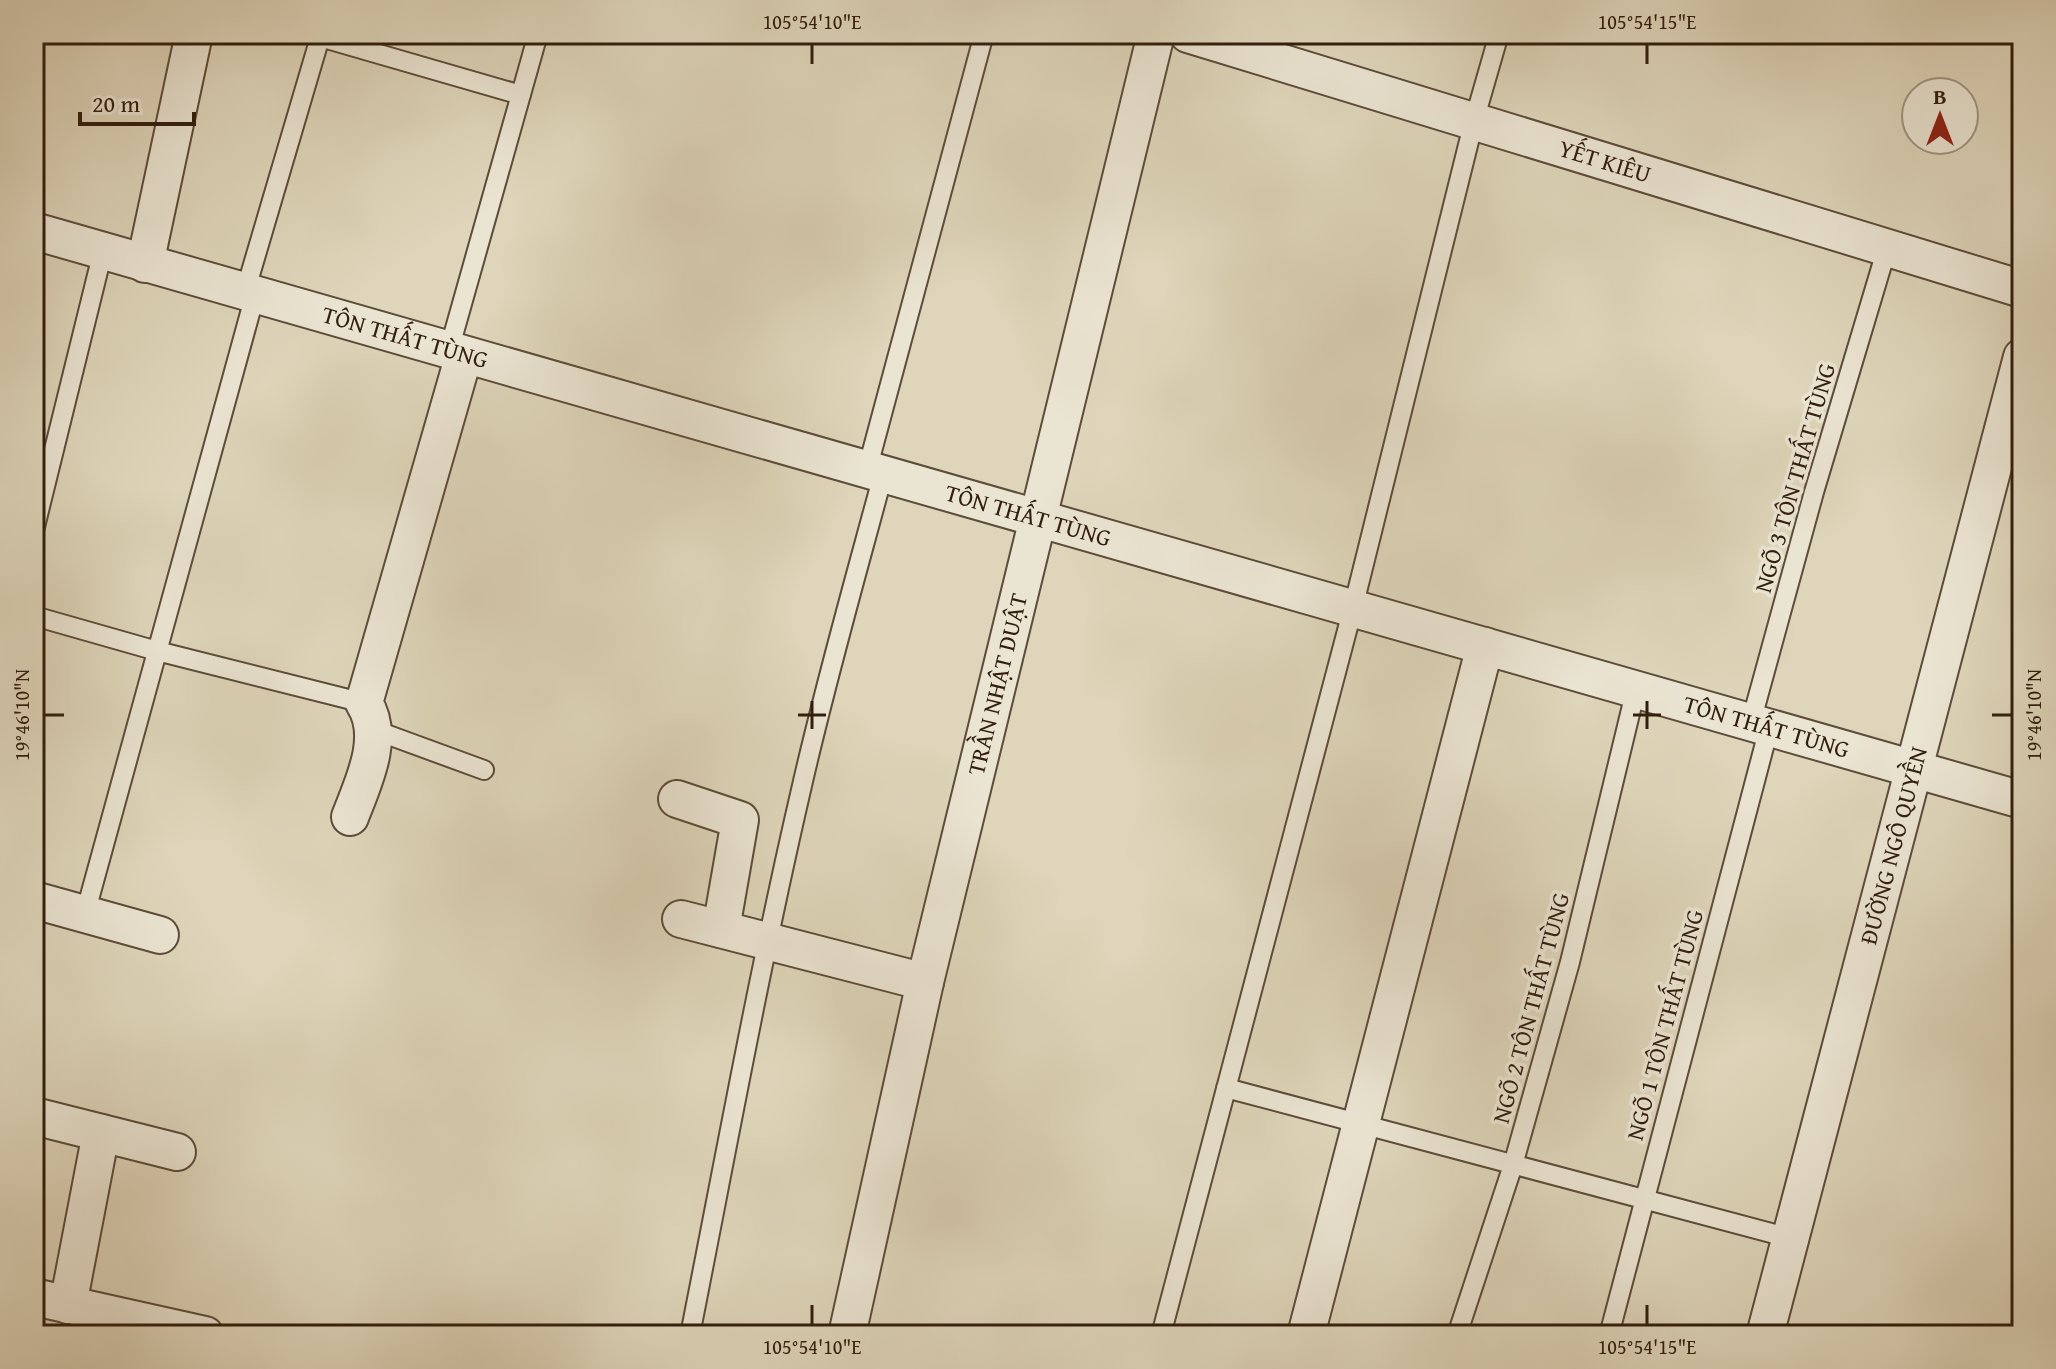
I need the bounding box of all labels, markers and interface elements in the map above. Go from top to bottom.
text: 105°54'10"E [763,7,861,36]
text: 105°54'15"E [1598,7,1696,36]
scale bar [80,76,194,126]
north arrow [1900,76,1980,156]
text: B [1933,80,1947,112]
text: 20 m [92,86,140,121]
street label: YẾT KIÊU [1555,130,1656,192]
street label: TÔN THẤT TÙNG [318,296,492,377]
street label: NGÕ 3 TÔN THẤT TÙNG [1745,359,1844,597]
street label: TÔN THẤT TÙNG [941,475,1115,555]
street label: TRẦN NHẬT DUẬT [958,590,1036,779]
text: 19°46'10"N [7,669,36,761]
text: 19°46'10"N [2019,669,2048,761]
street label: TÔN THẤT TÙNG [1680,686,1854,767]
street label: ĐƯỜNG NGÔ QUYỀN [1850,742,1936,948]
street label: NGÕ 2 TÔN THẤT TÙNG [1483,889,1578,1127]
street label: NGÕ 1 TÔN THẤT TÙNG [1617,906,1712,1144]
text: 105°54'10"E [763,1332,861,1361]
text: 105°54'15"E [1598,1332,1696,1361]

